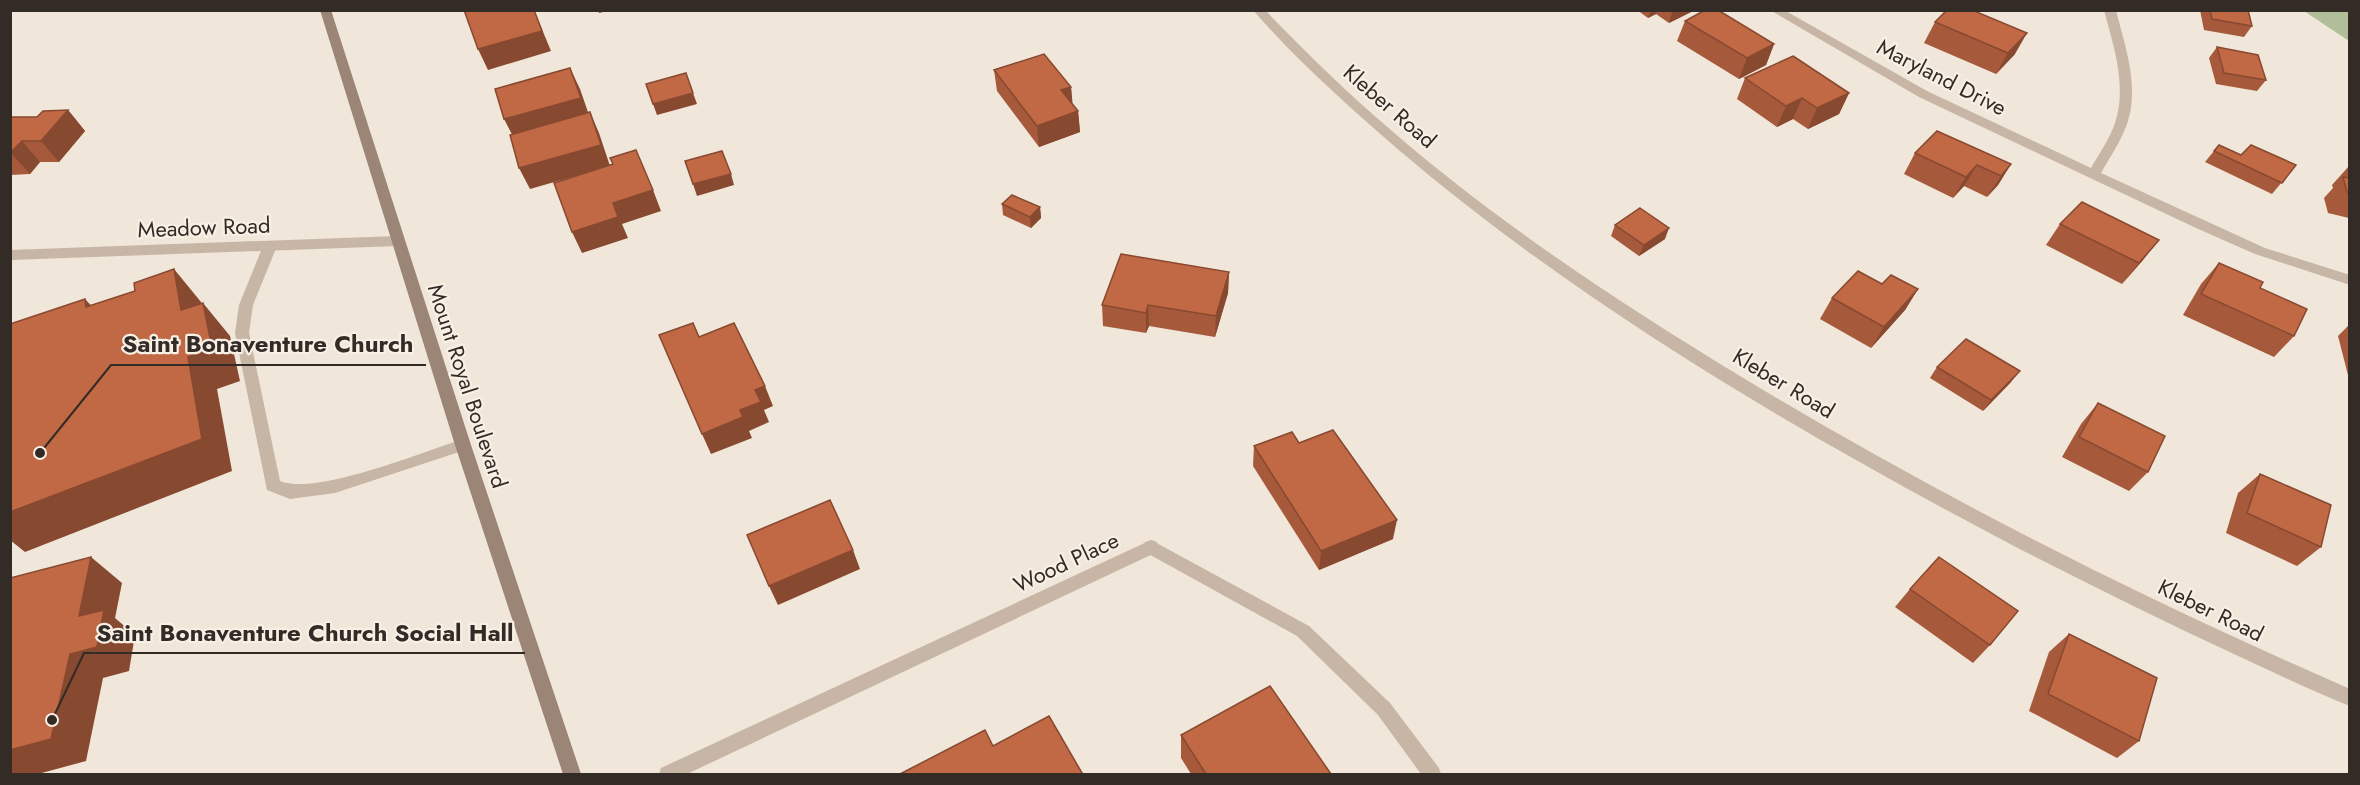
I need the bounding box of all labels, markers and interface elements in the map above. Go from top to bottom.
street label: Maryland Drive [1872,31,2012,123]
street label: Kleber Road [1336,56,1444,156]
street label: Meadow Road [137,209,271,245]
street label: Mount Royal Boulevard [420,280,516,492]
callout: Saint Bonaventure Church [111,323,426,365]
text: Saint Bonaventure Church [123,326,413,361]
street label: Kleber Road [1727,340,1841,426]
street label: Wood Place [1008,524,1124,600]
street label: Kleber Road [2153,571,2269,649]
callout: Saint Bonaventure Church Social Hall [84,611,525,653]
text: Saint Bonaventure Church Social Hall [96,615,514,650]

